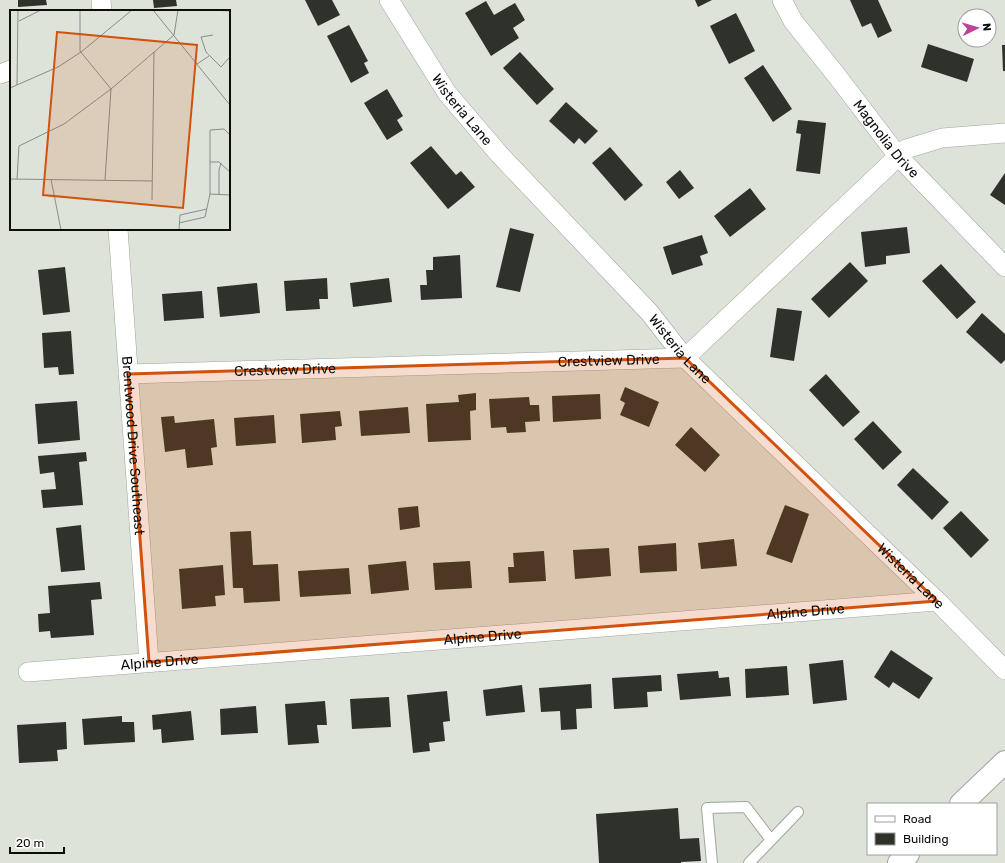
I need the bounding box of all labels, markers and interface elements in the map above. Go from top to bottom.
north arrow [957,8,997,48]
inset map [10,10,230,230]
text: N [980,23,993,32]
street label: Wisteria Lane [428,71,496,149]
street label: Magnolia Drive [849,97,923,182]
street label: Wisteria Lane [645,311,715,388]
street label: Crestview Drive [558,351,660,371]
street label: Brentwood Drive Southeast [118,355,148,536]
street label: Crestview Drive [234,360,336,380]
street label: Wisteria Lane [873,540,948,613]
street label: Alpine Drive [766,600,845,623]
street label: Alpine Drive [443,625,522,649]
street label: Alpine Drive [120,651,199,674]
legend [867,803,997,855]
text: Road [903,812,931,826]
scale bar [10,829,64,855]
text: Building [903,832,949,846]
text: 20 m [16,836,44,850]

